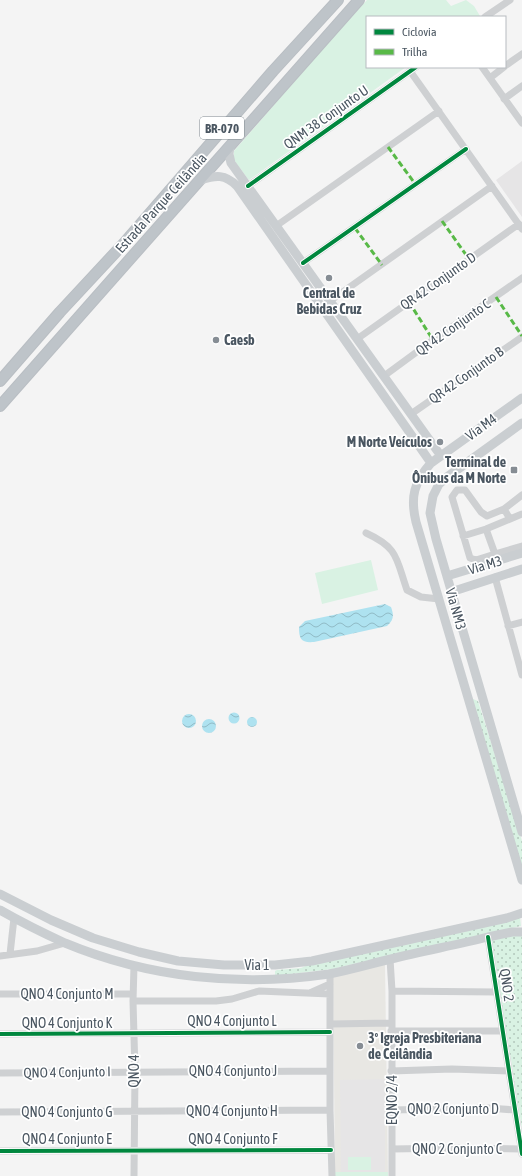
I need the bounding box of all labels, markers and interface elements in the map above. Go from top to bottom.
legend [366,16,506,68]
text: Ciclovia [402,25,436,39]
text: Trilha [402,45,427,59]
street label: QNM 38 Conjunto U [280,82,372,152]
road number: BR-070 [200,117,244,139]
street label: Estrada Parque Ceilândia [112,150,210,256]
street label: QR 42 Conjunto D [397,249,479,313]
marker: Central de Bebidas Cruz [324,273,334,283]
place label: Central de Bebidas Cruz [296,285,362,317]
street label: QR 42 Conjunto C [413,295,494,359]
place label: Caesb [224,332,255,348]
marker: Caesb [211,335,221,345]
street label: QR 42 Conjunto B [426,343,507,407]
street label: Via M4 [462,410,500,444]
place label: M Norte Veículos [347,434,432,450]
marker: M Norte Veículos [435,437,445,447]
place label: Terminal de Ônibus da M Norte [412,454,506,486]
marker: Terminal de Ônibus da M Norte [509,465,519,475]
street label: Via M3 [466,552,504,578]
street label: Via NM3 [442,586,470,632]
street label: Via 1 [244,957,270,973]
street label: QNO 2 [497,967,517,1003]
street label: QNO 4 Conjunto M [20,986,114,1002]
street label: QNO 4 Conjunto L [187,1013,277,1029]
street label: QNO 4 Conjunto K [22,1015,112,1031]
place label: 3º Igreja Presbiteriana de Ceilândia [368,1030,482,1062]
marker: 3º Igreja Presbiteriana de Ceilândia [355,1041,365,1051]
street label: QNO 4 [126,1054,142,1088]
street label: QNO 4 Conjunto I [23,1063,111,1081]
street label: QNO 4 Conjunto J [189,1063,277,1079]
street label: EQNO 2/4 [384,1074,400,1125]
street label: QNO 2 Conjunto D [407,1101,499,1117]
street label: QNO 4 Conjunto H [186,1103,278,1119]
street label: QNO 4 Conjunto G [21,1104,113,1120]
street label: QNO 4 Conjunto E [22,1131,112,1147]
street label: QNO 4 Conjunto F [188,1131,278,1147]
street label: QNO 2 Conjunto C [412,1141,503,1157]

